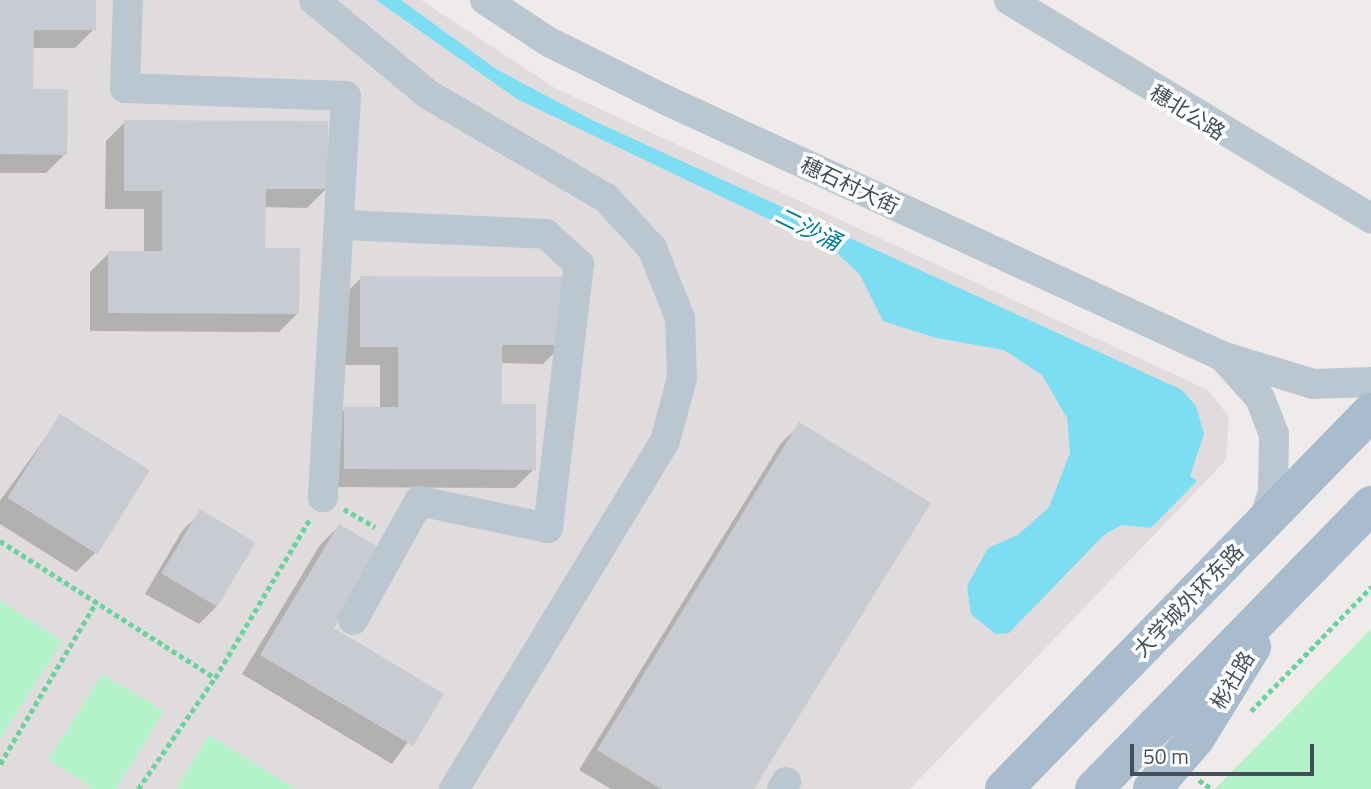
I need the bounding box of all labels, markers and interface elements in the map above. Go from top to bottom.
street label: 穗北公路 [1146,79,1230,145]
street label: 穗石村大街 [797,151,903,219]
water label: 二沙涌 [771,201,845,257]
street label: 大学城外环东路 [1128,538,1248,662]
street label: 彬社路 [1205,647,1259,713]
scale bar [1133,730,1317,774]
text: 50 m [1143,740,1189,772]

